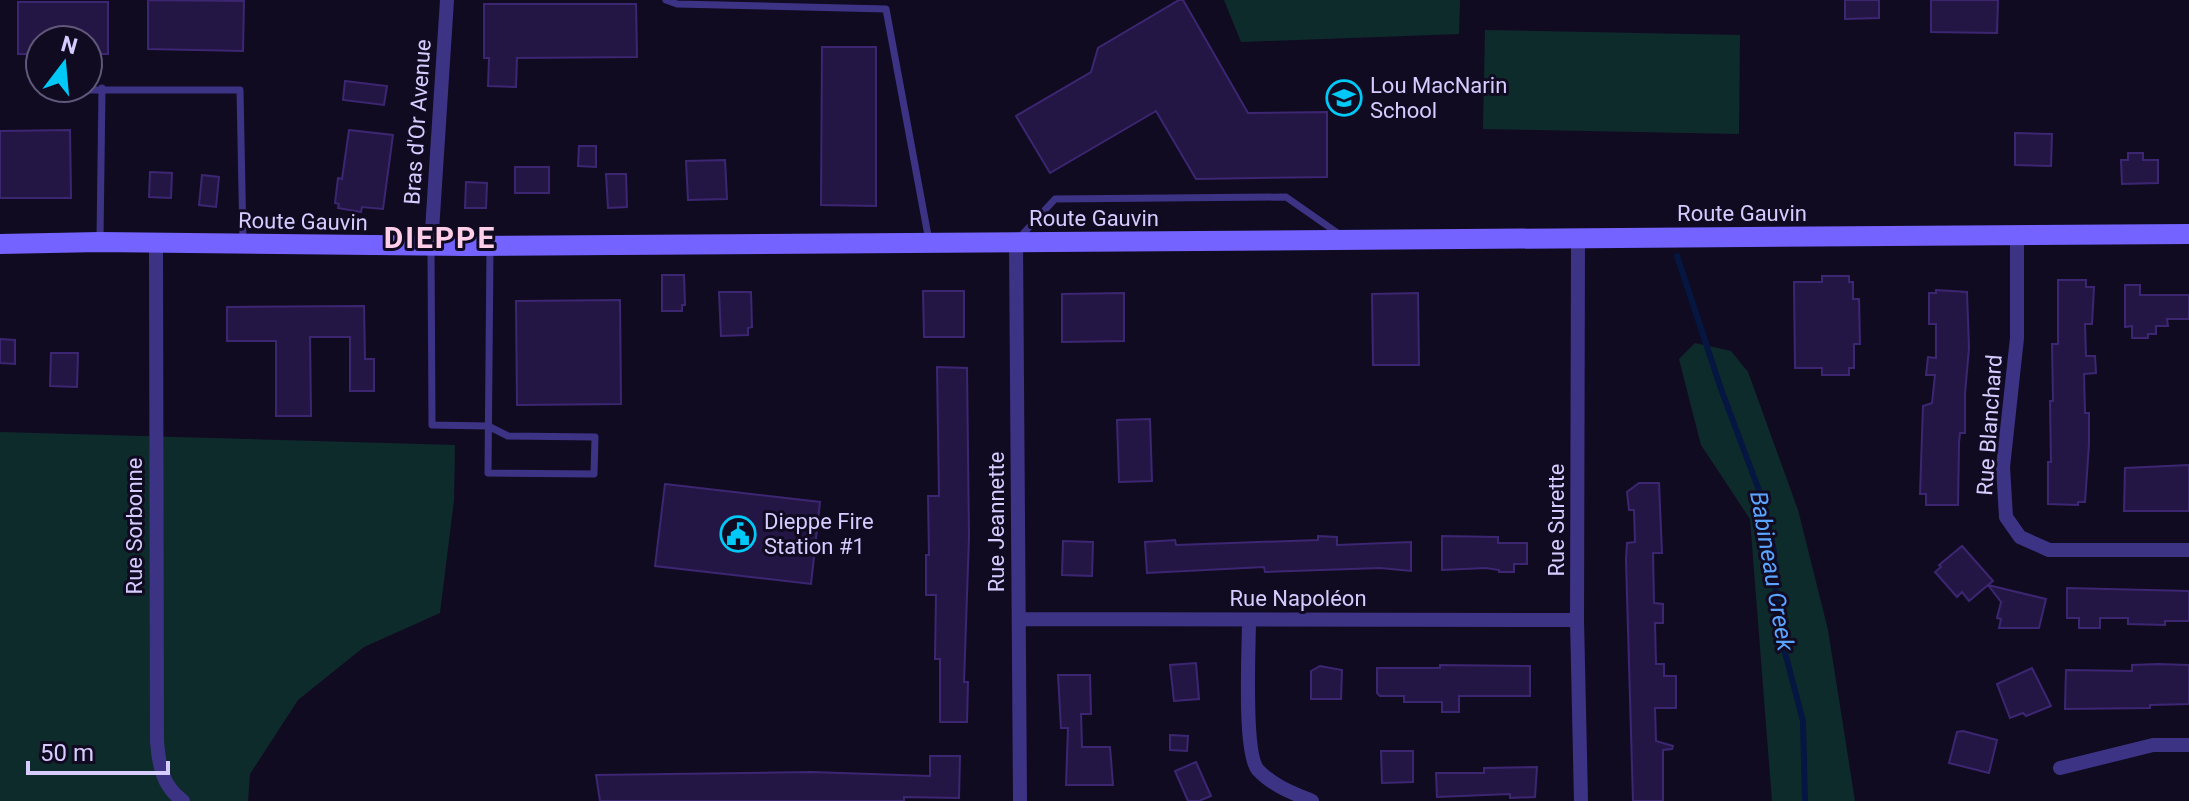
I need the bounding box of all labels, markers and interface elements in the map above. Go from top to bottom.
north arrow [24,24,104,104]
text: N [58,31,80,59]
street label: Bras d'Or Avenue [399,38,436,206]
place label: Lou MacNarin School [1370,73,1507,123]
school or university icon: Lou MacNarin School [1325,79,1363,117]
street label: Route Gauvin [1677,201,1807,226]
street label: Route Gauvin [1029,206,1159,231]
street label: Route Gauvin [238,208,368,235]
district label: DIEPPE [384,220,496,255]
street label: Rue Blanchard [1972,354,2007,496]
street label: Rue Jeannette [984,452,1009,592]
street label: Rue Sorbonne [122,458,147,594]
street label: Rue Surette [1544,464,1569,576]
water label: Babineau Creek [1744,489,1800,654]
place label: Dieppe Fire Station #1 [764,509,874,559]
public building icon: Dieppe Fire Station #1 [719,515,757,553]
street label: Rue Napoléon [1229,586,1367,611]
scale bar [28,725,168,775]
text: 50 m [40,739,94,767]

